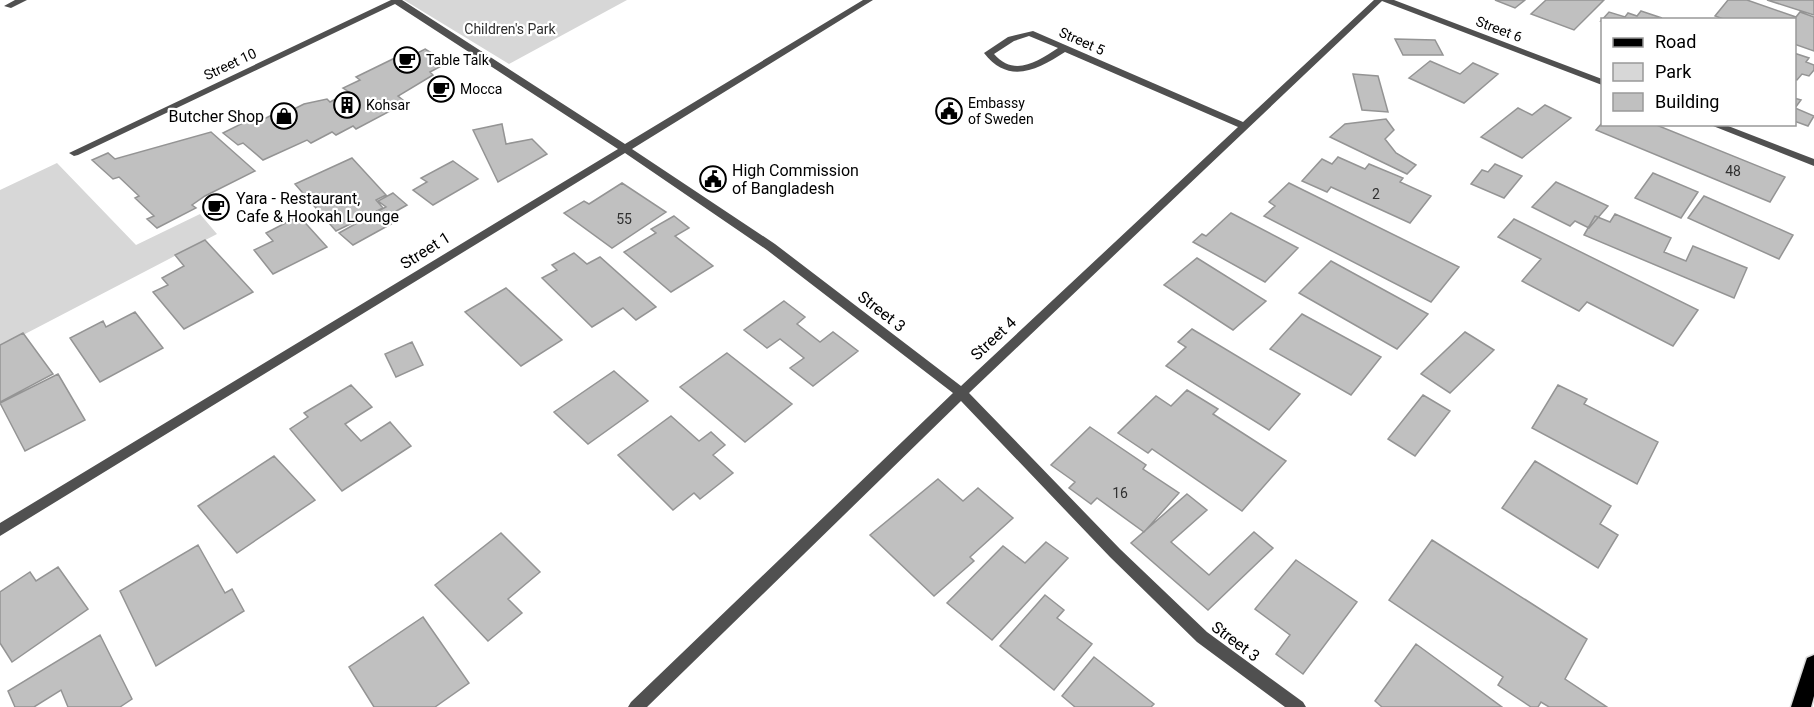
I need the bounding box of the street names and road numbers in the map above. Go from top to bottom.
street label: Street 6 [1474,13,1525,45]
street label: Street 5 [1057,24,1107,58]
street label: Street 10 [201,45,259,83]
street label: Street 1 [397,228,454,273]
street label: Street 3 [854,287,909,336]
street label: Street 4 [967,313,1020,364]
street label: Street 3 [1208,617,1263,666]

